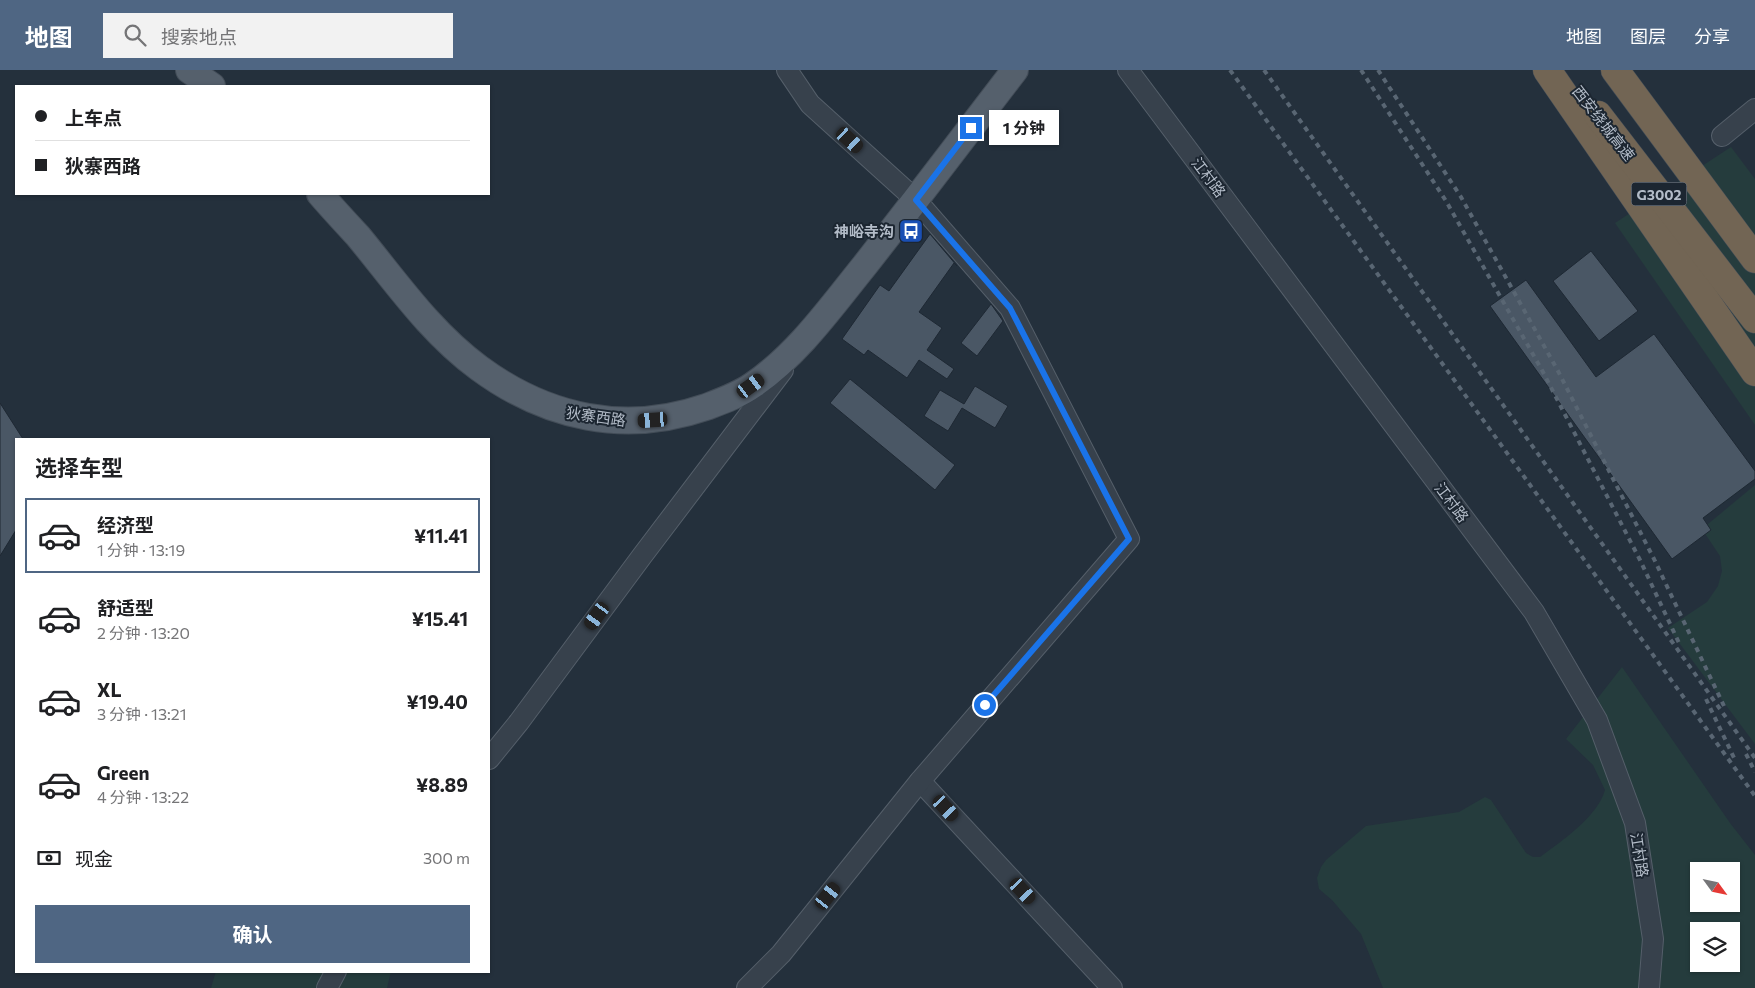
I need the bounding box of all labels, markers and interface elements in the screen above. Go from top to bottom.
search box [103,13,453,58]
icon: search [121,21,149,49]
text: 地图 [25,22,73,51]
text: 搜索地点 [161,25,237,48]
text: 地图 [1566,25,1602,47]
text: 图层 [1630,25,1666,47]
text: 分享 [1694,25,1730,47]
street label: 西安绕城高速 [1569,82,1639,164]
text: 上车点 [65,106,122,129]
callout: 1 分钟 [988,110,1058,146]
route end [960,117,982,139]
text: 1 分钟 [1003,118,1045,137]
car [833,124,866,156]
text: 狄寨西路 [65,154,141,177]
street label: 江村路 [1188,154,1230,200]
road number: G3002 [1632,182,1686,206]
bus stop icon: 神峪寺沟 [898,218,924,244]
place label: 神峪寺沟 [834,222,894,240]
car [734,371,767,401]
street label: 狄寨西路 [565,403,627,429]
car [637,411,668,429]
text: 选择车型 [35,454,123,481]
street label: 江村路 [1431,479,1473,525]
icon: car [37,513,82,558]
text: 经济型 [97,513,154,536]
text: ¥11.41 [414,524,468,547]
text: 1 分钟 · 13:19 [97,540,185,559]
icon: car [37,596,82,641]
text: 舒适型 [97,596,154,619]
car [582,599,611,633]
text: ¥15.41 [412,607,468,630]
text: 2 分钟 · 13:20 [97,623,190,642]
text: XL [97,678,122,701]
icon: car [37,679,82,724]
text: ¥19.40 [407,690,468,713]
route start [974,694,996,716]
text: 3 分钟 · 13:21 [97,704,187,723]
text: Green [97,761,149,784]
icon: car [37,762,82,807]
text: ¥8.89 [416,773,468,796]
text: 4 分钟 · 13:22 [97,787,189,806]
car [930,792,961,824]
street label: 江村路 [1628,831,1652,879]
icon: cash [35,844,63,872]
text: 现金 [75,847,113,870]
text: 300 m [423,848,470,867]
north arrow [1690,862,1740,912]
map controls [1690,862,1740,972]
car [1007,875,1038,907]
car [812,880,843,912]
button: 确认 [35,905,470,963]
button: layers [1690,922,1740,972]

